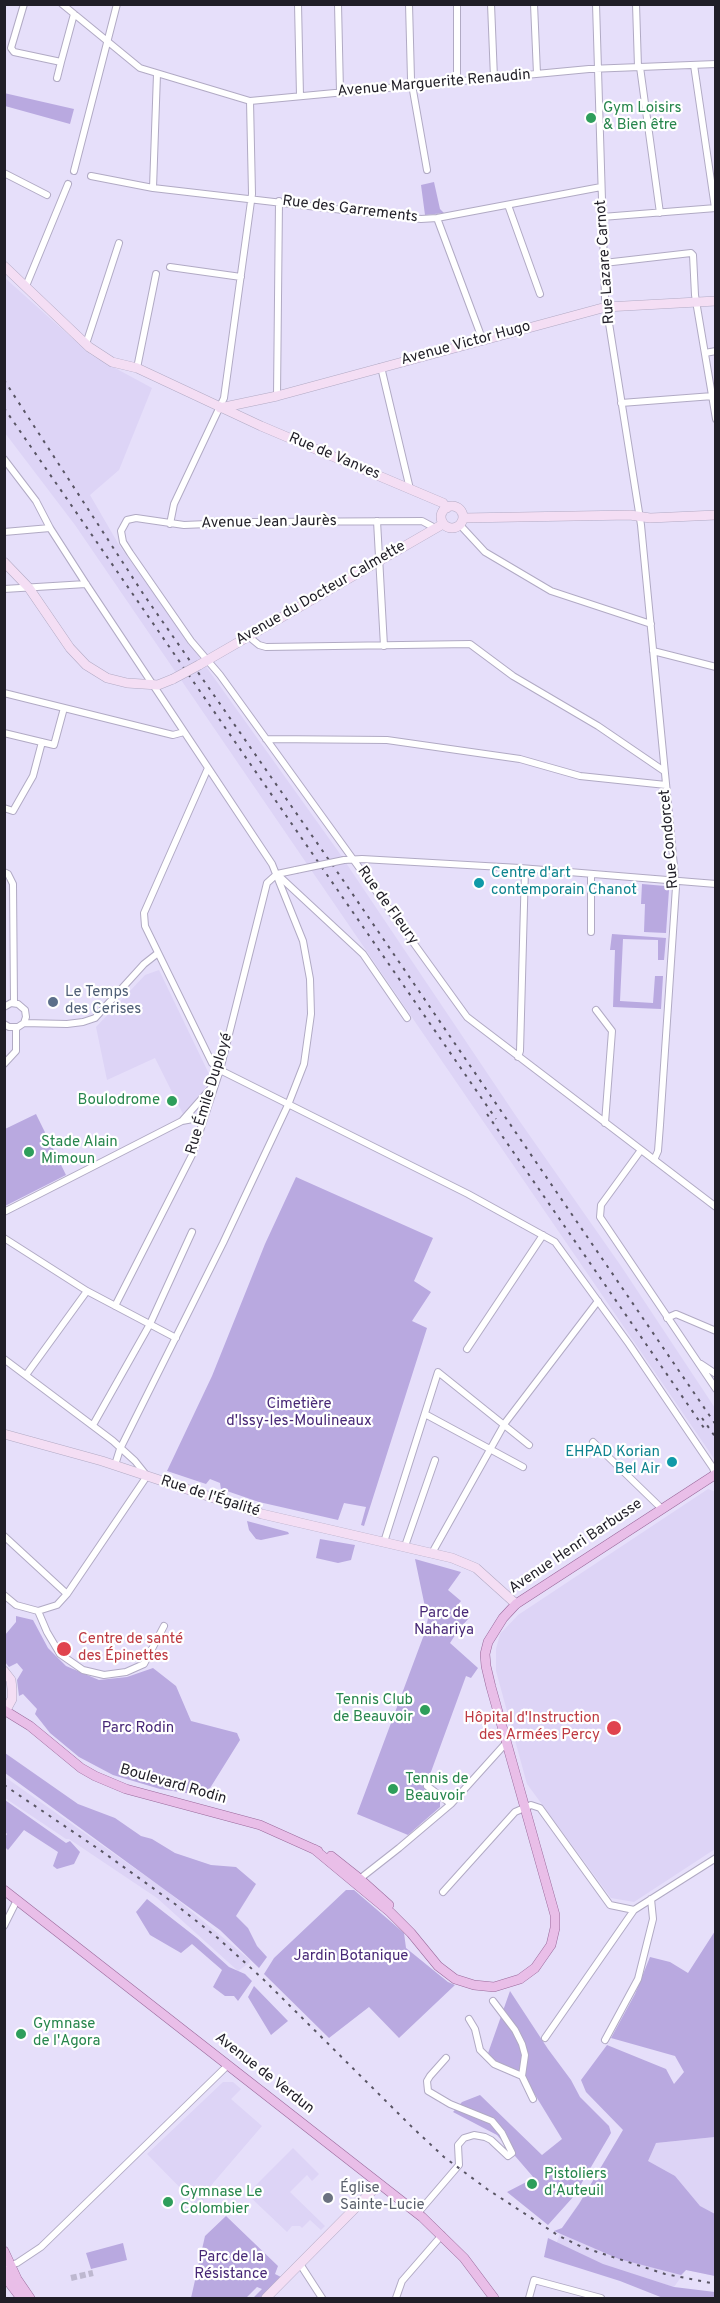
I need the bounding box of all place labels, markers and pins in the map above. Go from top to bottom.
place label: Gym Loisirs & Bien être [603,100,681,135]
marker: Gym Loisirs & Bien être [584,111,598,125]
place label: Centre d'art contemporain Chanot [491,865,637,900]
marker: Centre d'art contemporain Chanot [472,876,486,890]
place label: Le Temps des Cerises [65,984,141,1019]
marker: Le Temps des Cerises [46,995,60,1009]
place label: Boulodrome [77,1092,160,1110]
marker: Boulodrome [165,1094,179,1108]
place label: Stade Alain Mimoun [41,1134,118,1169]
marker: Stade Alain Mimoun [22,1145,36,1159]
place label: EHPAD Korian Bel Air [565,1444,660,1479]
marker: EHPAD Korian Bel Air [665,1455,679,1469]
place label: Centre de santé des Épinettes [78,1631,183,1666]
marker: Centre de santé des Épinettes [55,1640,73,1658]
place label: Tennis Club de Beauvoir [333,1692,413,1727]
marker: Tennis Club de Beauvoir [418,1703,432,1717]
place label: Hôpital d'Instruction des Armées Percy [464,1710,600,1745]
marker: Hôpital d'Instruction des Armées Percy [605,1719,623,1737]
place label: Tennis de Beauvoir [405,1771,469,1806]
marker: Tennis de Beauvoir [386,1782,400,1796]
place label: Gymnase de l'Agora [33,2016,100,2051]
marker: Gymnase de l'Agora [14,2027,28,2041]
place label: Pistoliers d'Auteuil [544,2166,607,2201]
marker: Pistoliers d'Auteuil [525,2177,539,2191]
place label: Église Sainte-Lucie [340,2180,425,2215]
place label: Gymnase Le Colombier [180,2184,262,2219]
marker: Église Sainte-Lucie [321,2191,335,2205]
marker: Gymnase Le Colombier [161,2195,175,2209]

